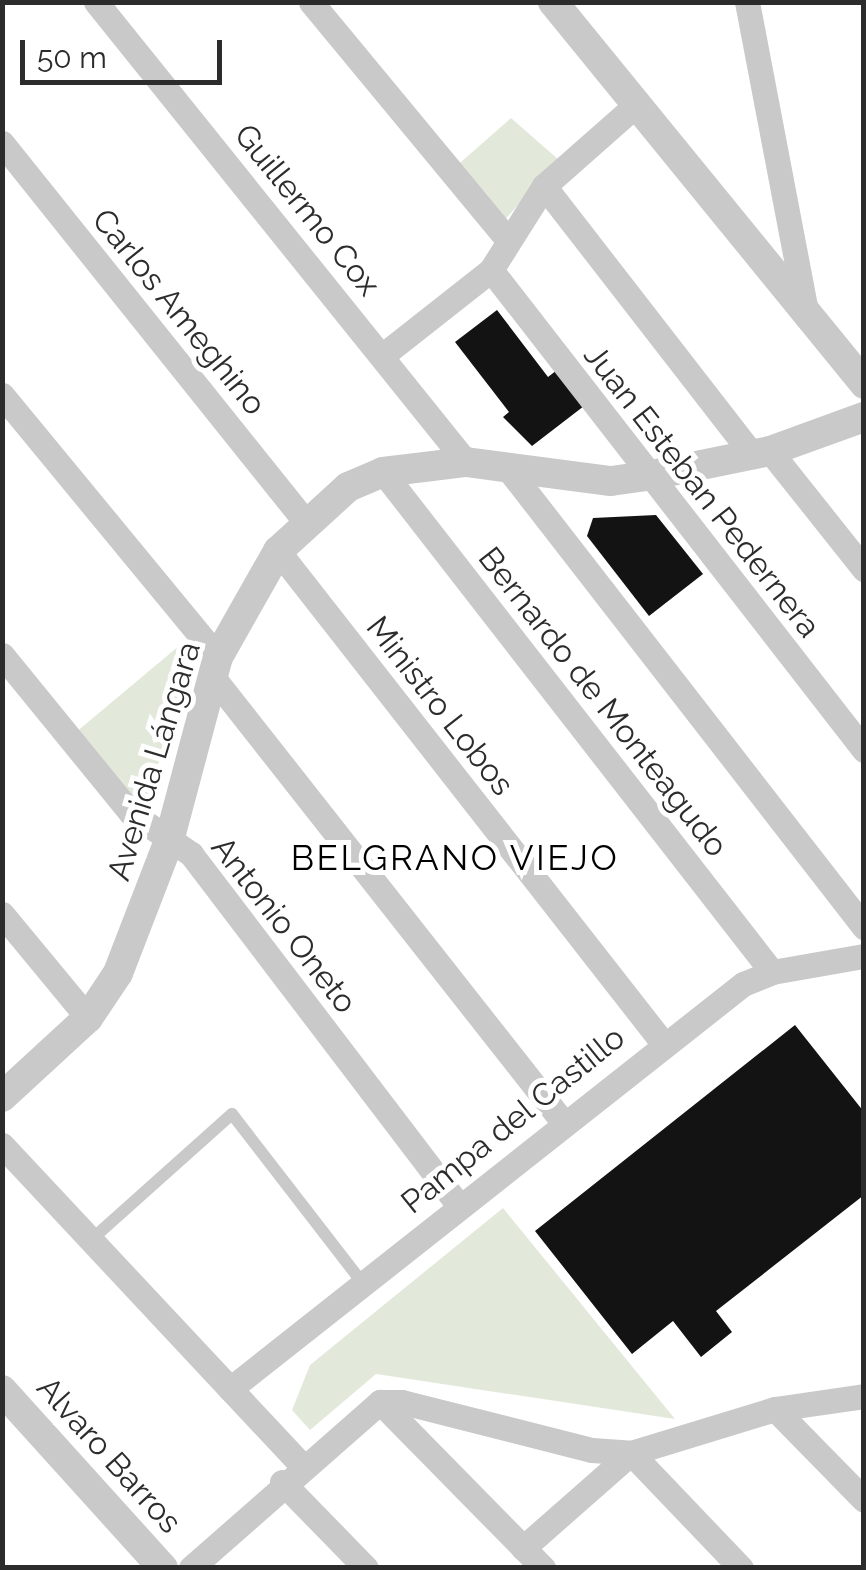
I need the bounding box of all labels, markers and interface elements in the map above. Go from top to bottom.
scale bar [25,20,228,82]
text: 50 m [37,40,107,75]
street label: Guillermo Cox [226,117,388,303]
street label: Carlos Ameghino [84,201,274,423]
street label: Juan Esteban Pedernera [576,337,828,645]
street label: Bernardo de Monteagudo [470,540,736,864]
street label: Ministro Lobos [358,609,522,803]
street label: Avenida Lángara [99,637,209,885]
street label: Antonio Oneto [203,829,365,1021]
district label: BELGRANO VIEJO [290,837,620,879]
street label: Pampa del Castillo [393,1018,633,1222]
street label: Alvaro Barros [29,1369,189,1541]

